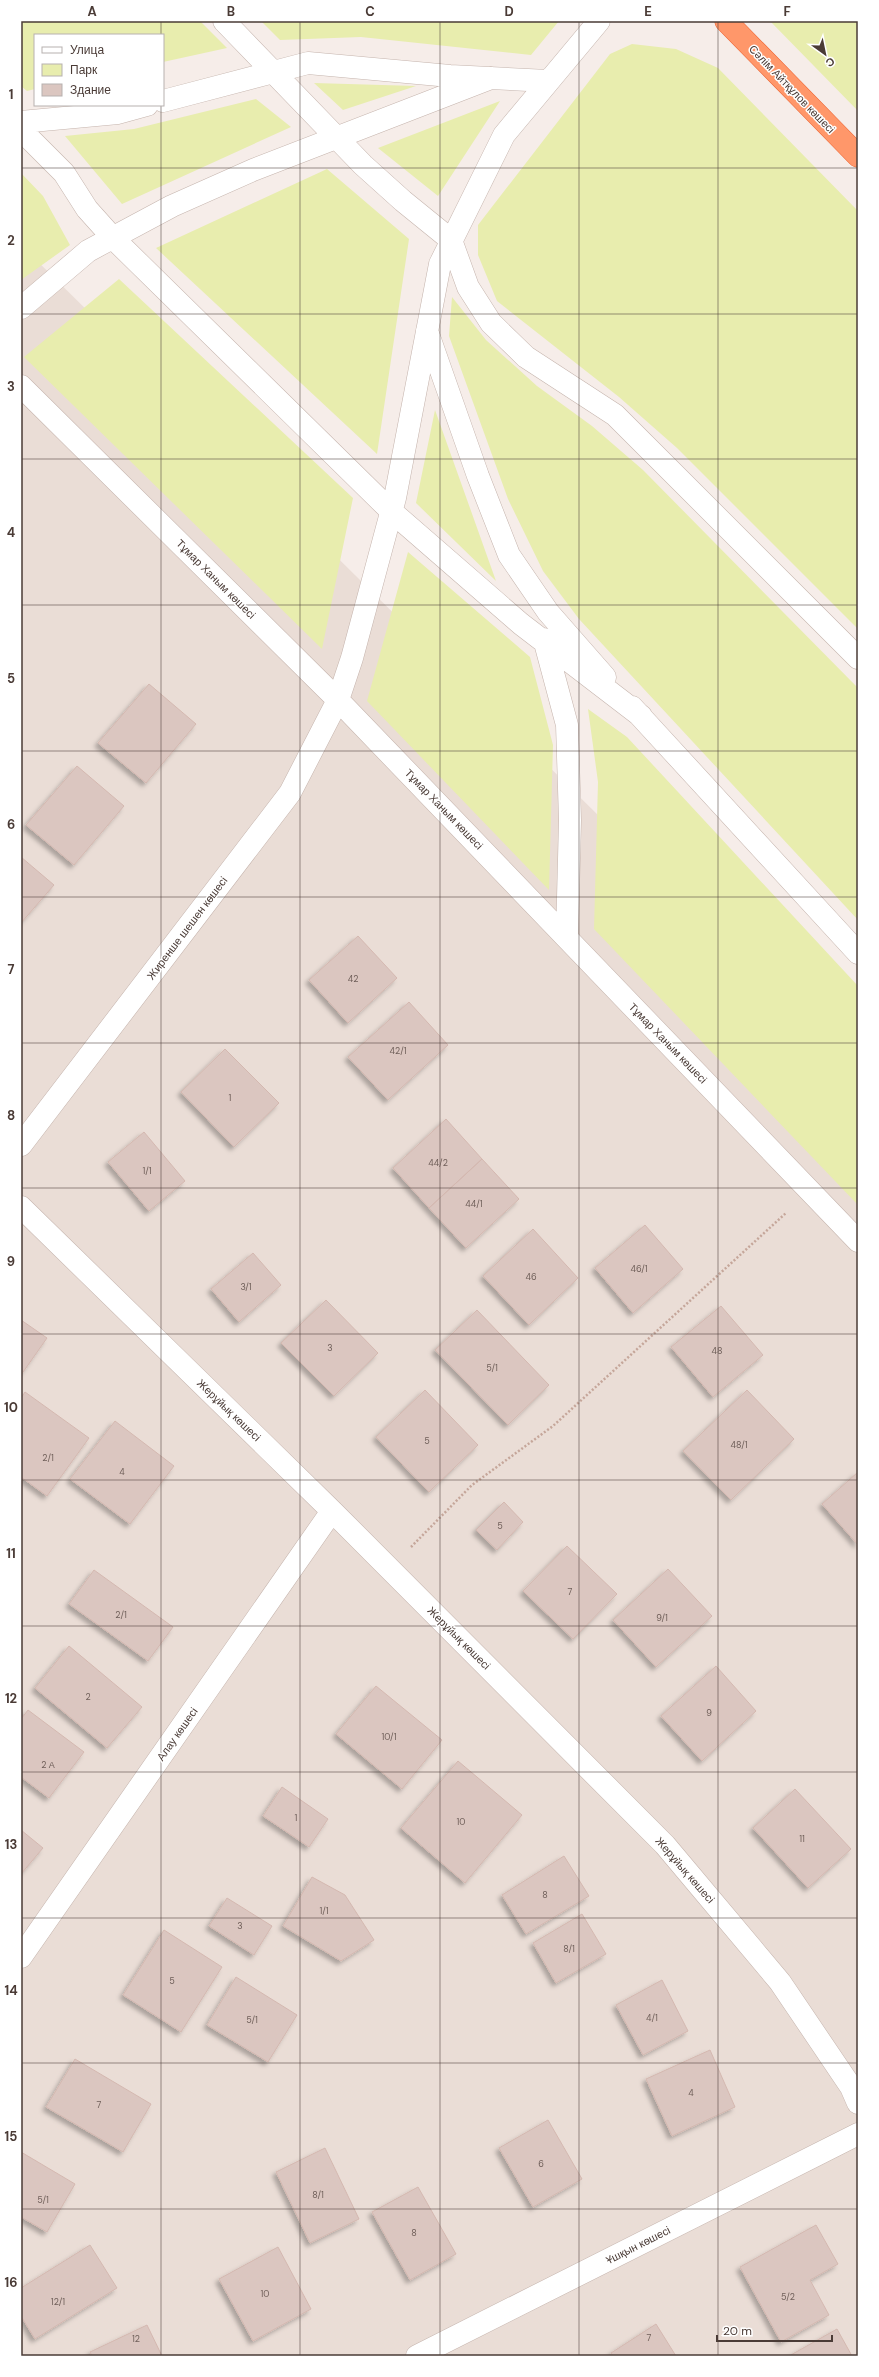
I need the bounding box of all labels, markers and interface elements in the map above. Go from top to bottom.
text: A [87,3,97,20]
text: B [227,3,235,20]
text: C [365,3,375,20]
text: D [504,3,514,20]
text: E [644,3,652,20]
text: F [783,3,791,20]
legend [34,34,164,106]
north arrow [805,34,845,74]
text: Улица [70,42,104,58]
street label: Сәлім Айтқұлов көшесі [746,42,838,136]
text: Парк [70,62,98,78]
text: Здание [70,82,111,98]
text: 1 [9,86,13,103]
text: 2 [7,232,15,249]
text: 3 [7,378,15,395]
text: 4 [7,524,15,541]
street label: Тұмар Ханым көшесі [173,536,259,622]
text: 5 [7,670,15,687]
street label: Тұмар Ханым көшесі [402,766,486,852]
text: 6 [7,816,15,833]
street label: Жиренше шешен көшесі [144,874,230,982]
text: 7 [8,961,15,978]
house number: 42 [348,973,358,985]
street label: Тұмар Ханым көшесі [626,1000,710,1086]
house number: 42/1 [390,1045,407,1057]
house number: 1 [229,1092,232,1104]
text: 8 [7,1107,15,1124]
house number: 44/2 [428,1157,448,1169]
house number: 1/1 [142,1165,152,1177]
house number: 44/1 [465,1198,483,1210]
text: 9 [7,1253,15,1270]
house number: 46/1 [630,1263,648,1275]
house number: 46 [525,1271,537,1283]
house number: 3/1 [240,1281,252,1293]
house number: 3 [327,1342,333,1354]
house number: 48 [712,1345,722,1357]
house number: 5/1 [486,1362,498,1374]
street label: Жерұйық көшесі [194,1376,264,1444]
text: 10 [4,1399,18,1416]
house number: 5 [424,1435,430,1447]
house number: 48/1 [731,1439,748,1451]
house number: 2/1 [42,1452,54,1464]
house number: 4 [119,1466,125,1478]
house number: 5 [497,1520,503,1532]
text: 11 [6,1545,16,1562]
house number: 7 [568,1586,573,1598]
street label: Жерұйық көшесі [425,1604,493,1672]
house number: 2/1 [115,1609,127,1621]
house number: 9/1 [656,1612,668,1624]
text: 12 [5,1690,17,1707]
house number: 2 [85,1691,91,1703]
street label: Алау көшесі [153,1705,201,1763]
house number: 9 [706,1707,712,1719]
house number: 10/1 [382,1731,397,1743]
house number: 2 А [41,1759,55,1771]
house number: 1 [295,1812,298,1824]
house number: 10 [457,1816,465,1828]
house number: 11 [799,1833,805,1845]
street label: Жерұйық көшесі [652,1834,718,1906]
text: 13 [5,1836,17,1853]
house number: 8 [542,1889,548,1901]
house number: 1/1 [319,1905,329,1917]
house number: 3 [237,1920,243,1932]
house number: 8/1 [563,1943,575,1955]
house number: 5 [169,1975,175,1987]
text: 14 [4,1982,18,1999]
house number: 4/1 [646,2012,658,2024]
house number: 5/1 [246,2014,258,2026]
house number: 4 [688,2087,694,2099]
house number: 7 [97,2099,102,2111]
text: 15 [5,2128,17,2145]
house number: 6 [538,2158,544,2170]
house number: 8/1 [312,2189,324,2201]
house number: 5/1 [37,2194,49,2206]
street label: Ұшқын көшесі [603,2223,673,2267]
house number: 8 [411,2227,417,2239]
text: 16 [5,2274,17,2291]
house number: 10 [261,2288,269,2300]
house number: 5/2 [781,2291,795,2303]
house number: 12/1 [51,2296,65,2308]
scale bar [717,2317,832,2343]
text: 20 m [723,2323,752,2339]
house number: 7 [647,2332,652,2344]
house number: 12 [132,2333,140,2345]

